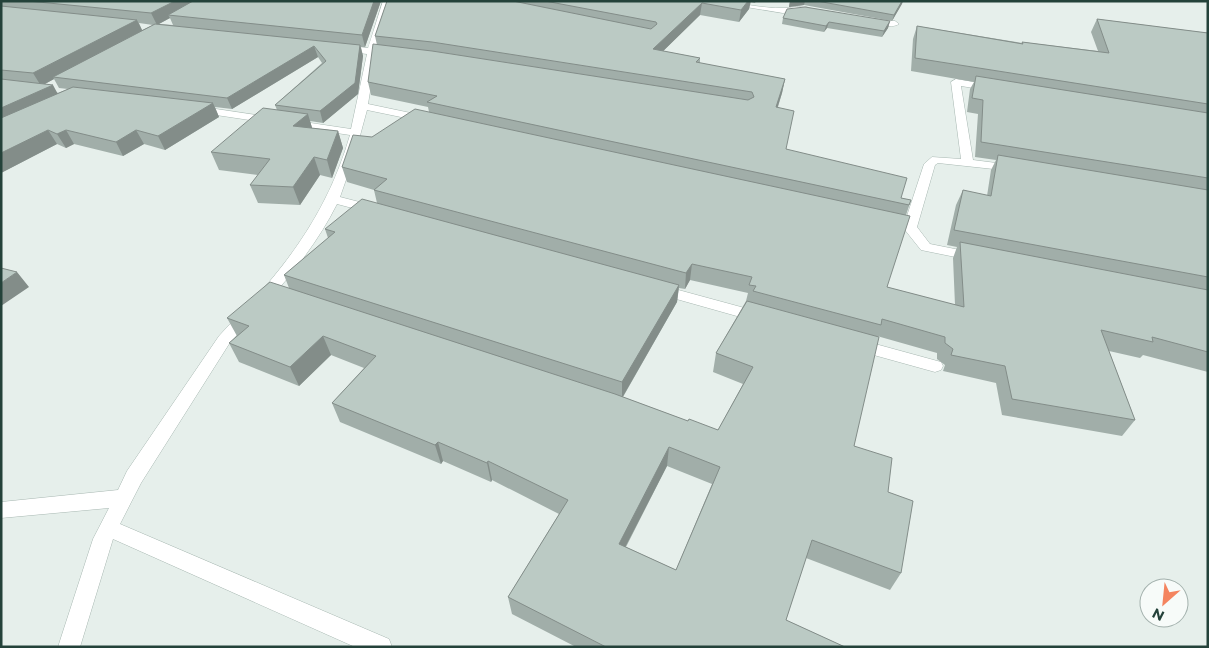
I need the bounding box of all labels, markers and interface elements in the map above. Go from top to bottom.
north arrow [1139,578,1189,628]
text: N [1149,604,1167,625]

